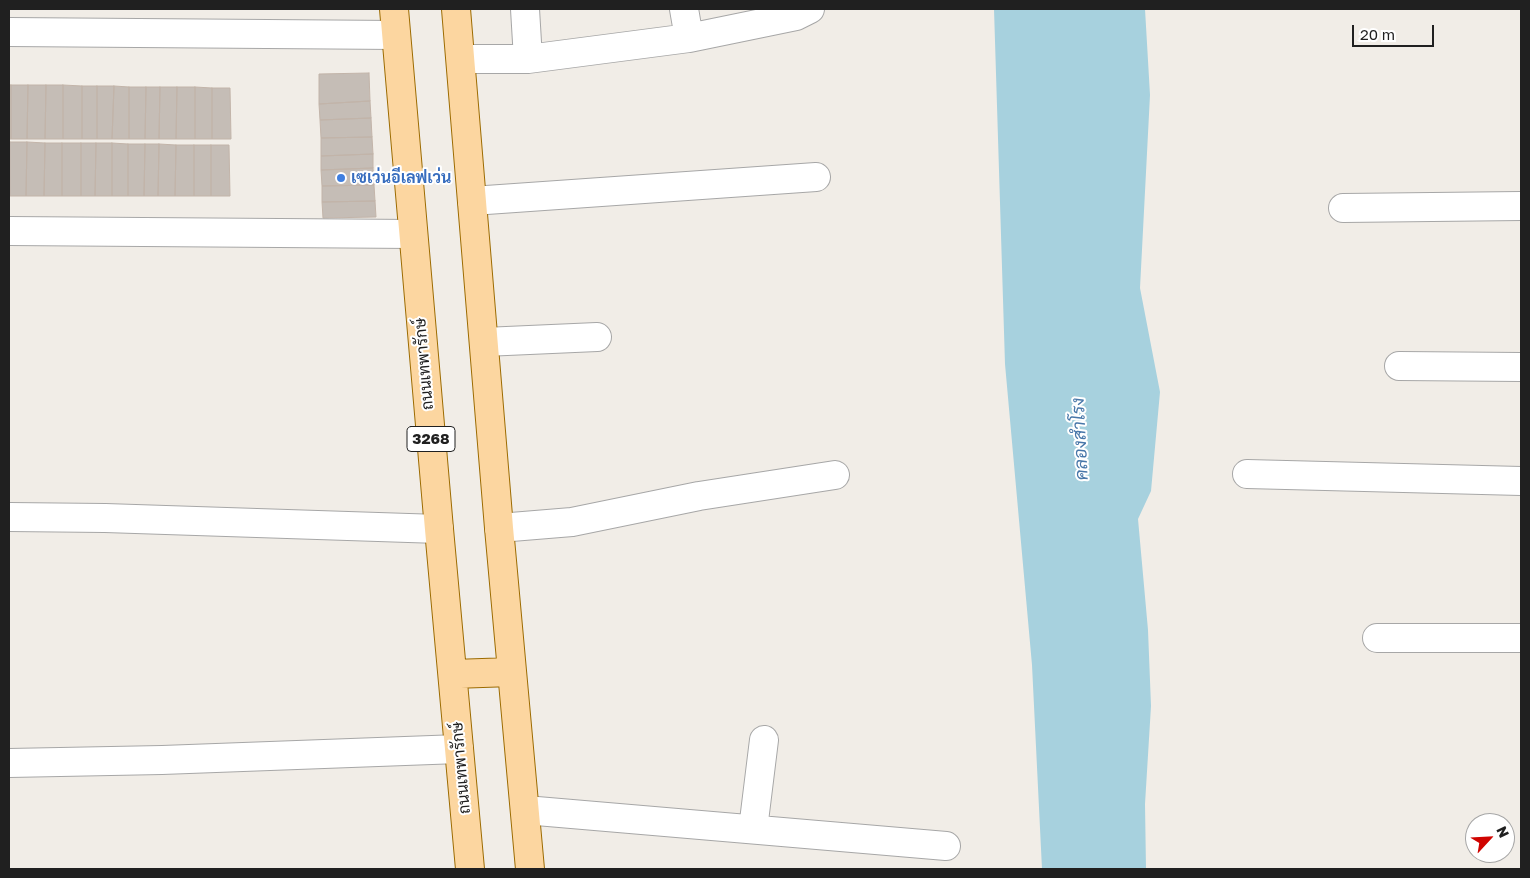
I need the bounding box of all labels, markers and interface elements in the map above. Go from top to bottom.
scale bar [1355,15,1438,47]
text: 20 m [1360,25,1395,43]
place label: เซเว่นอีเลฟเว่น [351,168,451,188]
marker: เซเว่นอีเลฟเว่น [335,172,347,184]
street label: ถนนเทพารักษ์ [410,317,438,411]
water label: คลองสำโรง [1067,397,1093,481]
road number: 3268 [407,426,455,452]
street label: ถนนเทพารักษ์ [447,721,475,815]
north arrow [1465,813,1515,863]
text: N [1493,823,1513,840]

